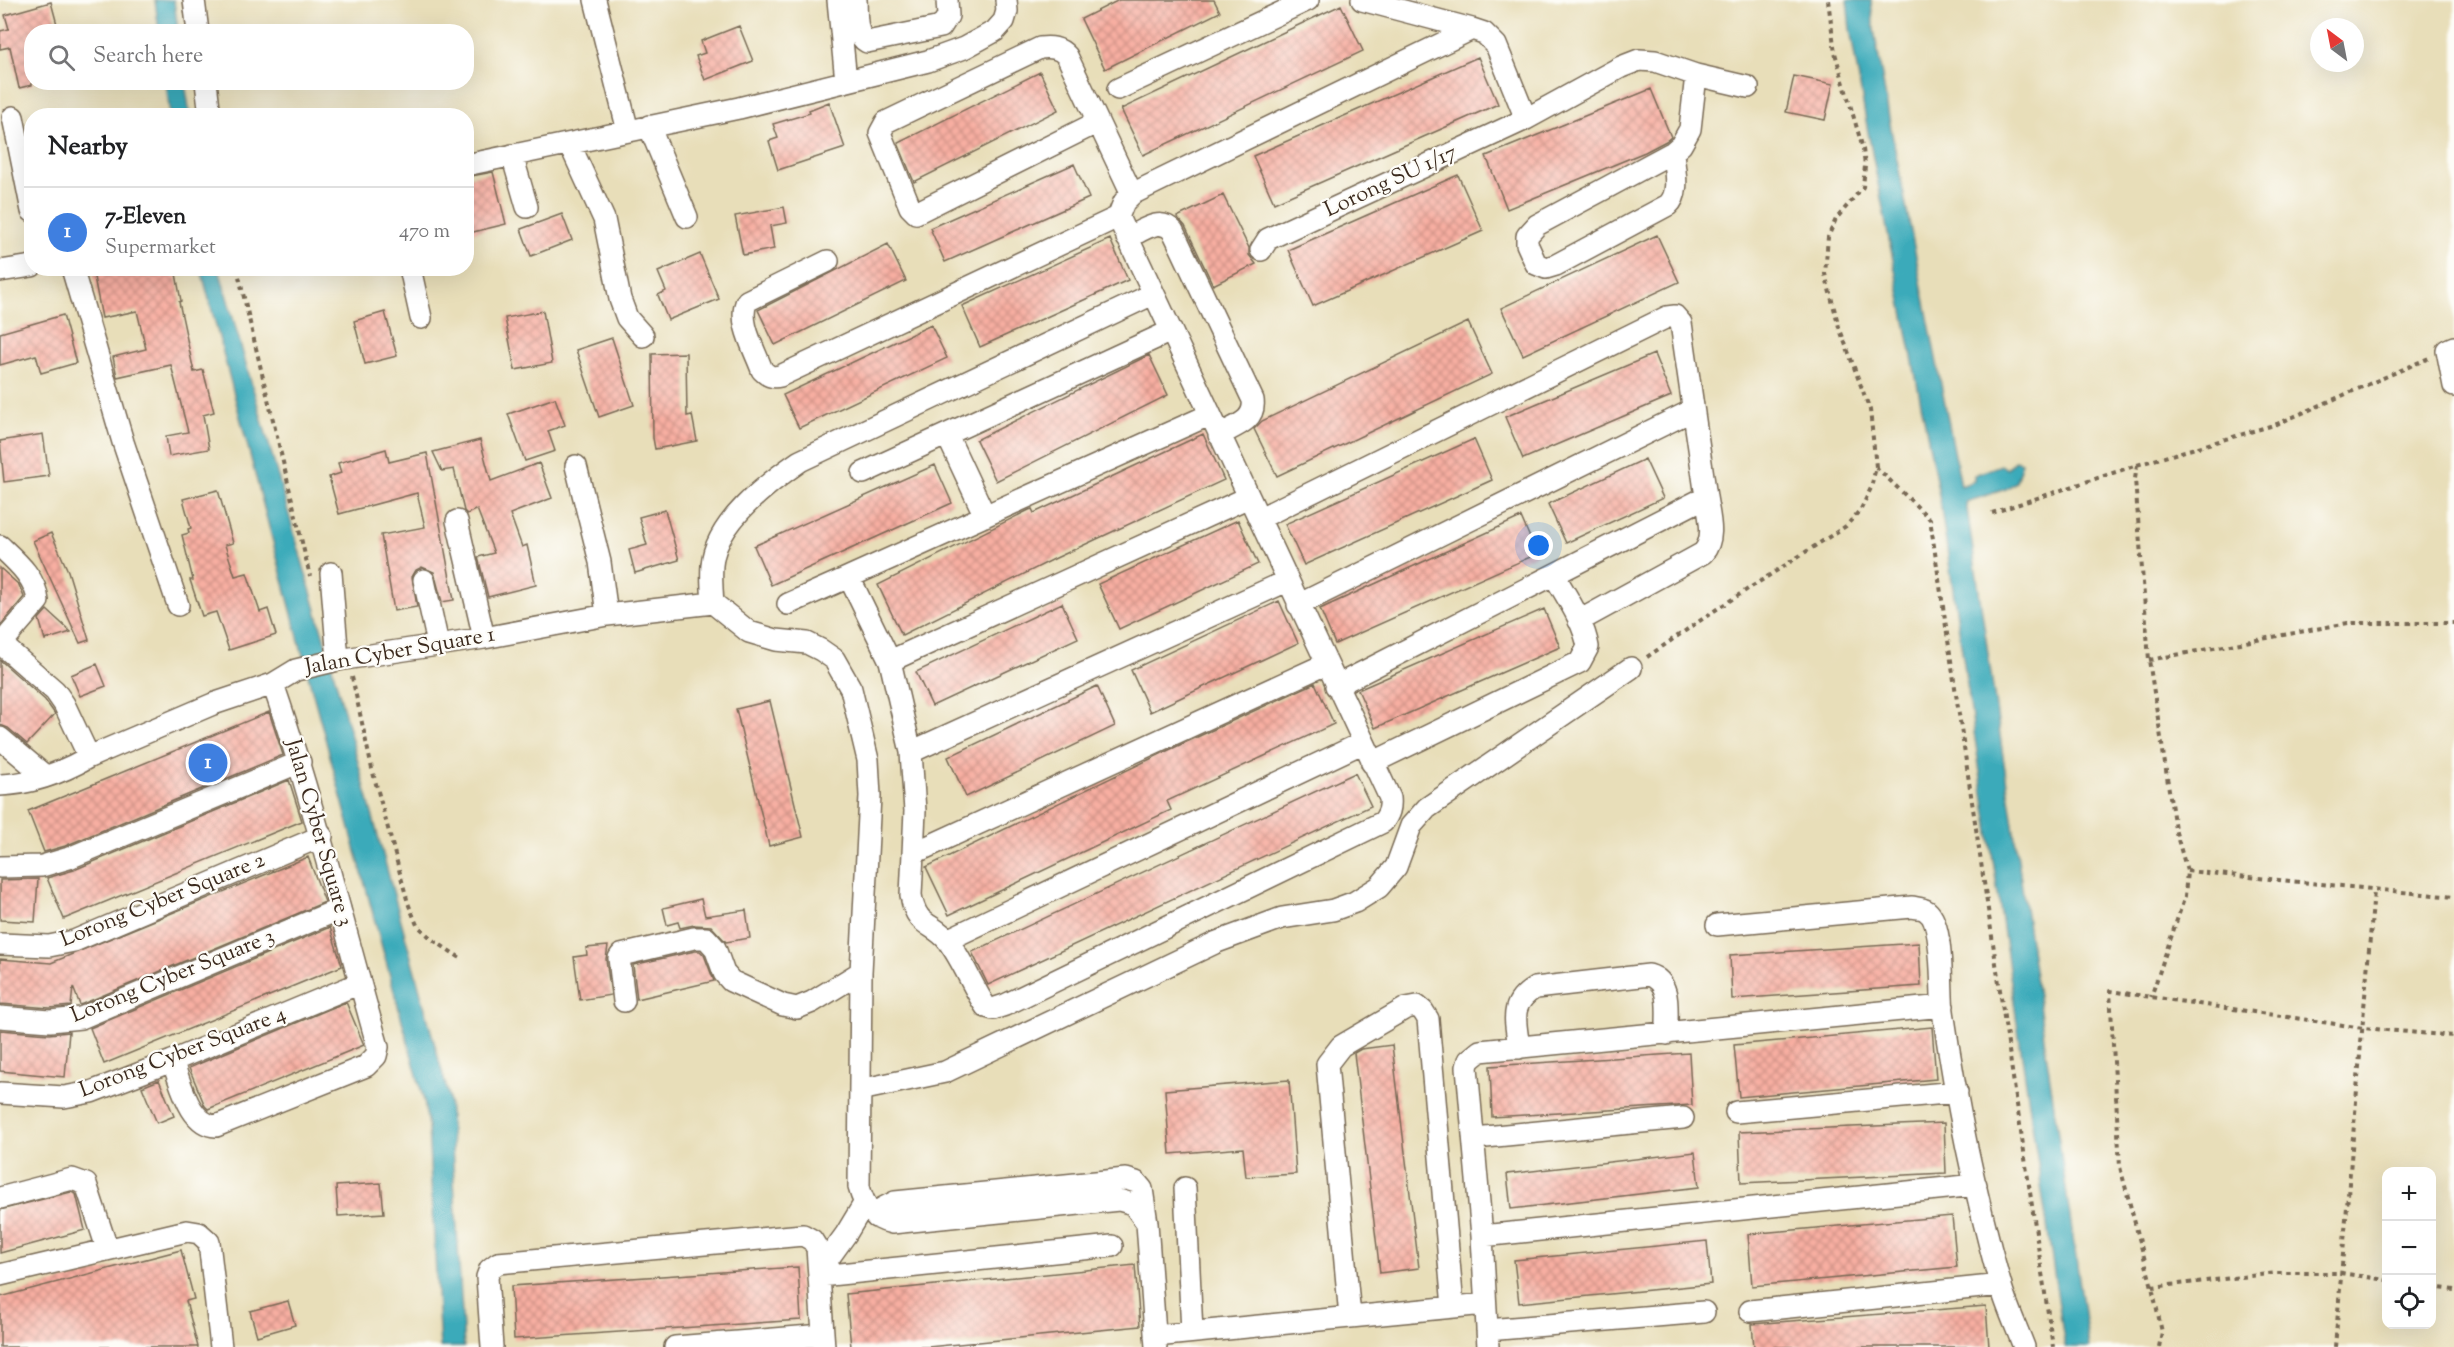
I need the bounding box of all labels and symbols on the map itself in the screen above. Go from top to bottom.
north arrow [2310,18,2364,72]
street label: Lorong SU 1/17 [1319,137,1463,227]
your location [1524,531,1553,560]
street label: Jalan Cyber Square 1 [302,619,498,685]
street label: Jalan Cyber Square 3 [276,735,360,930]
pin: 1 [188,740,228,786]
street label: Lorong Cyber Square 2 [56,845,270,957]
street label: Lorong Cyber Square 3 [66,922,280,1032]
street label: Lorong Cyber Square 4 [75,999,291,1107]

